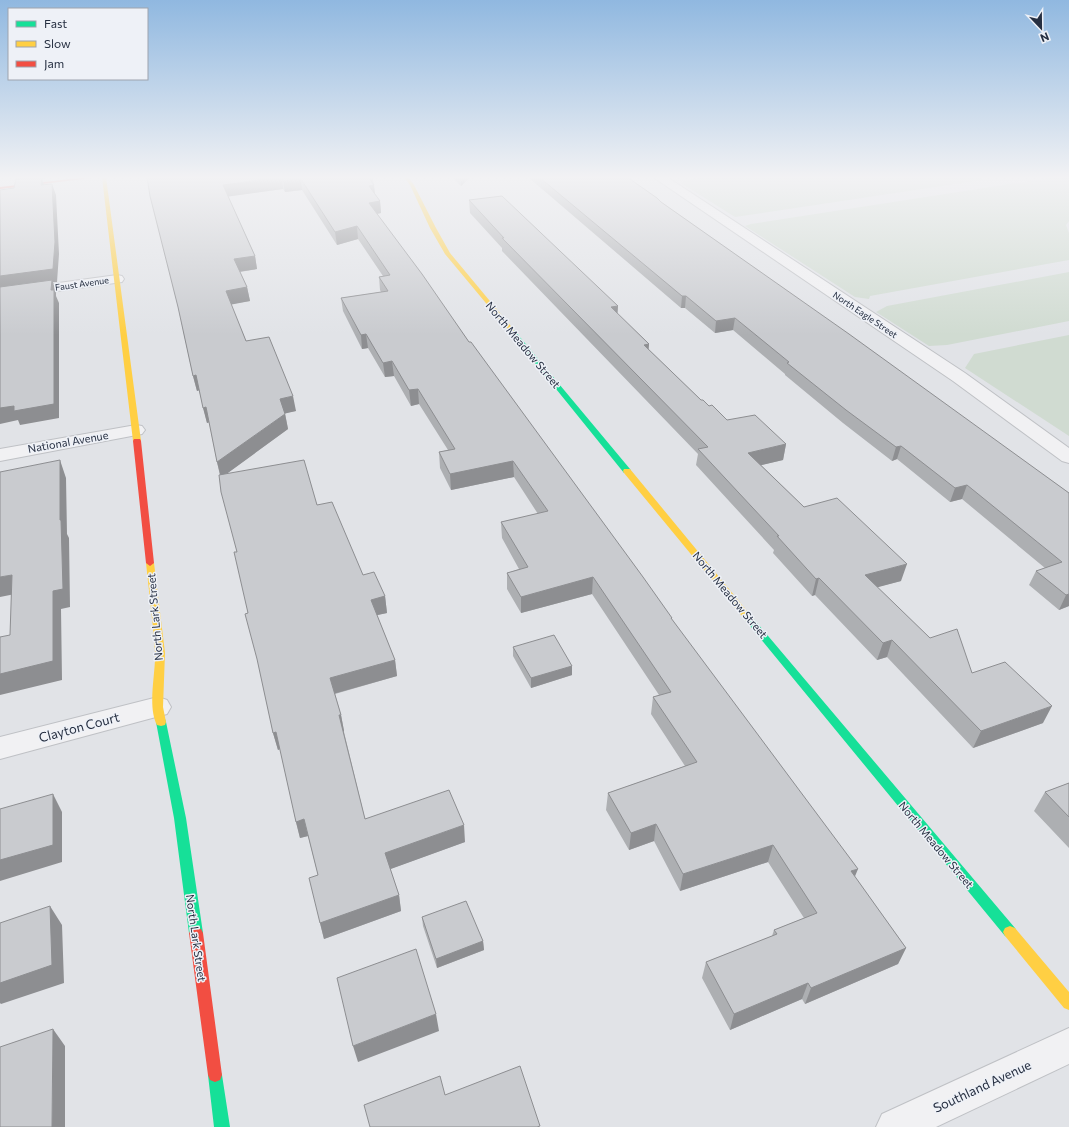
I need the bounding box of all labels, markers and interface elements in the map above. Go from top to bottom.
legend [8,8,148,80]
north arrow [1021,8,1061,48]
text: Fast [44,16,67,30]
text: N [1039,30,1051,45]
text: Slow [44,36,71,50]
text: Jam [44,56,64,71]
street label: Faust Avenue [54,274,110,293]
street label: North Eagle Street [831,289,900,340]
street label: North Meadow Street [483,299,564,391]
street label: National Avenue [27,428,109,455]
street label: North Meadow Street [690,549,771,641]
street label: North Lark Street [144,572,165,661]
street label: Clayton Court [37,709,121,745]
street label: North Meadow Street [896,799,977,891]
street label: North Lark Street [184,894,209,983]
street label: Southland Avenue [930,1056,1034,1116]

